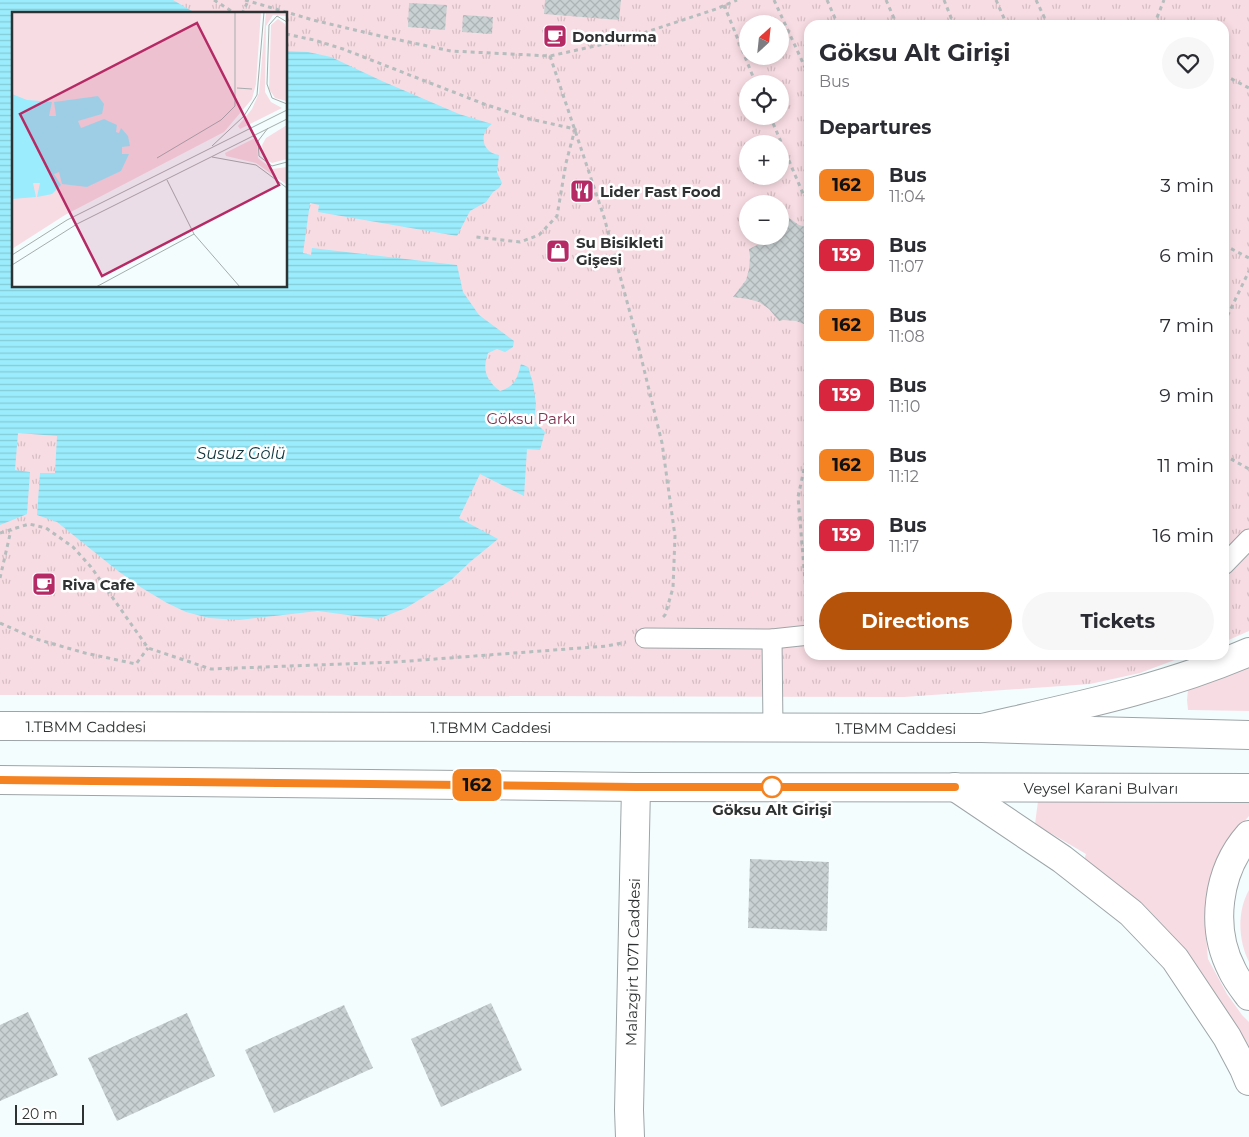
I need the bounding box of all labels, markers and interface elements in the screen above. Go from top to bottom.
inset map [12,12,288,288]
north arrow [739,15,789,65]
map controls [739,15,789,245]
cafe icon: Dondurma [542,23,568,49]
place label: Dondurma [572,27,657,46]
button: heart [1162,37,1214,89]
text: Göksu Alt Girişi [819,38,1011,67]
text: Bus [819,72,850,91]
button: locate [739,75,789,125]
text: Departures [819,116,931,139]
button: + [739,135,789,185]
text: Bus [889,164,927,187]
text: 162 [832,174,861,196]
text: 3 min [1160,174,1214,197]
restaurant icon: Lider Fast Food [569,178,595,204]
place label: Lider Fast Food [600,182,721,201]
text: 11:04 [889,187,925,206]
button: − [739,195,789,245]
place label: Su Bisikleti Gişesi [576,233,663,269]
text: Bus [889,234,927,257]
shop icon: Su Bisikleti Gişesi [545,238,571,264]
text: 139 [832,244,861,266]
text: 6 min [1159,244,1214,267]
text: 11:07 [889,257,924,276]
text: Bus [889,304,927,327]
text: 162 [832,314,861,336]
text: 7 min [1160,314,1214,337]
text: 11:08 [889,327,925,346]
text: Bus [889,374,927,397]
text: 139 [832,384,861,406]
text: 9 min [1159,384,1214,407]
text: 11:10 [889,397,920,416]
park label: Göksu Parkı [486,409,576,428]
water label: Susuz Gölü [197,444,286,463]
text: Bus [889,444,927,467]
text: 162 [832,454,861,476]
text: 11 min [1157,454,1214,477]
text: 11:12 [889,467,919,486]
text: Bus [889,514,927,537]
text: 139 [832,524,861,546]
text: 16 min [1152,524,1214,547]
text: 11:17 [889,537,919,556]
cafe icon: Riva Cafe [31,571,57,597]
place label: Riva Cafe [62,575,135,594]
button: Directions [819,592,1012,650]
button: Tickets [1022,592,1214,650]
street label: 1.TBMM Caddesi [26,717,146,736]
street label: 1.TBMM Caddesi [431,717,551,737]
street label: 1.TBMM Caddesi [836,718,956,737]
line badge: 162 [448,769,506,801]
text: 162 [462,774,492,796]
marker: Göksu Alt Girişi [761,776,783,798]
street label: Veysel Karani Bulvarı [1024,778,1178,797]
place label: Göksu Alt Girişi [712,800,832,819]
street label: Malazgirt 1071 Caddesi [621,878,644,1046]
scale bar [15,1102,84,1125]
text: 20 m [22,1105,58,1123]

